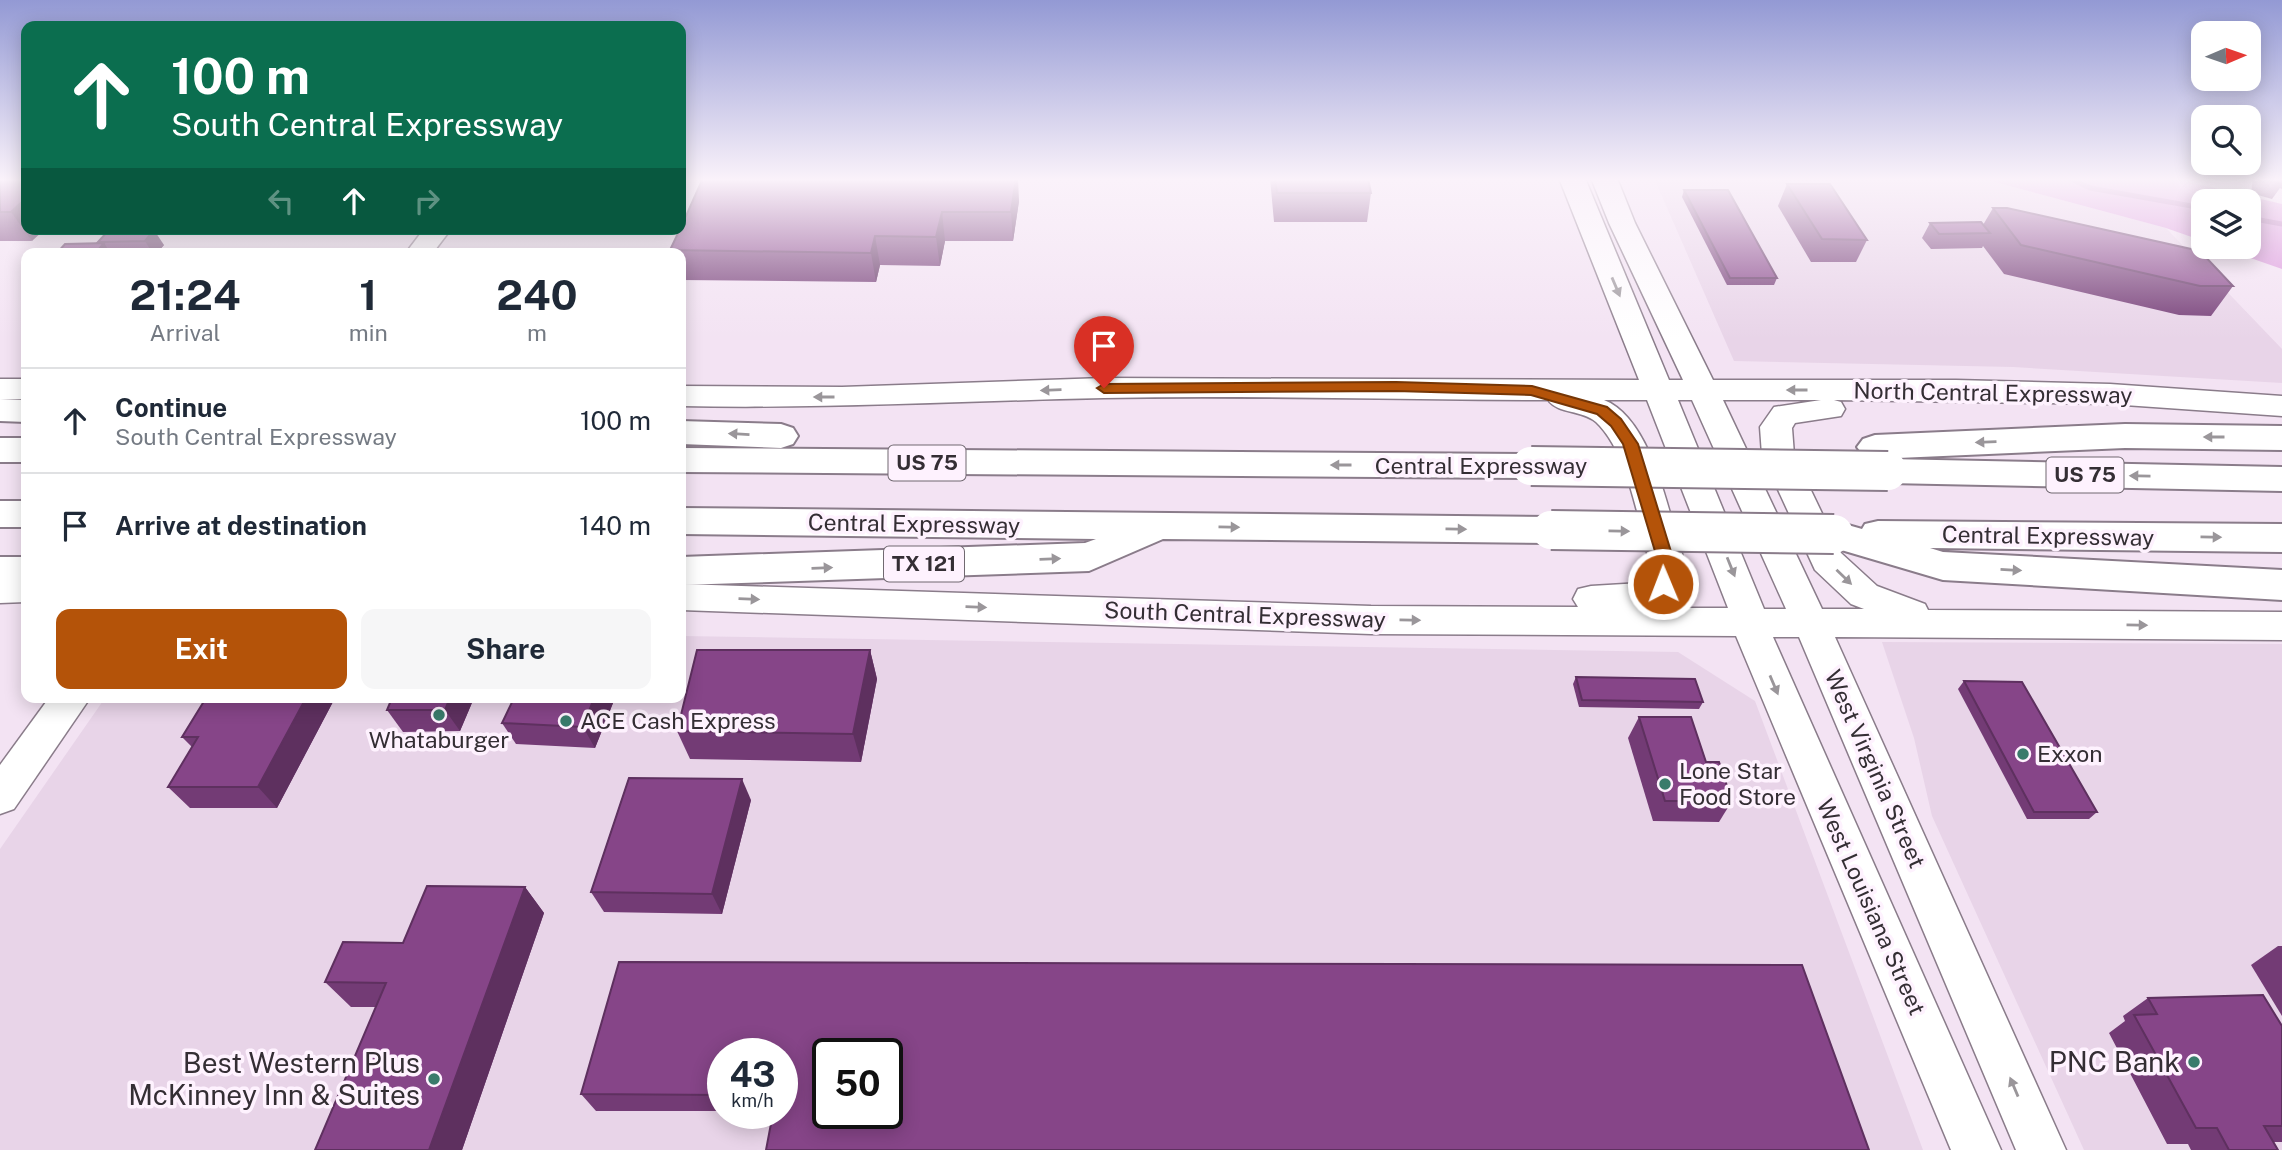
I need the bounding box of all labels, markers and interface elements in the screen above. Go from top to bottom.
north arrow [2191,21,2261,91]
map controls [2191,21,2261,259]
text: 100 m [171,47,310,105]
icon: ahead [56,49,147,140]
button: search [2191,105,2261,175]
text: South Central Expressway [171,106,563,143]
icon: left [262,182,300,220]
icon: ahead [335,182,373,220]
icon: right [408,182,446,220]
button: layers [2191,189,2261,259]
text: 21:24 [129,270,240,319]
text: 1 [359,270,377,319]
text: 240 [496,270,578,319]
one-way arrow [1610,277,1621,298]
pin [1074,316,1134,388]
text: Arrival [149,319,220,346]
text: min [349,319,388,346]
text: m [527,319,547,346]
icon: arrive [1085,327,1123,365]
street label: North Central Expressway [1853,377,2133,408]
one-way arrow [1785,384,1807,396]
one-way arrow [1040,385,1062,396]
one-way arrow [812,391,834,403]
text: Continue [115,392,227,423]
icon: ahead [56,402,94,440]
text: 100 m [580,405,651,436]
text: South Central Expressway [115,423,397,450]
one-way arrow [728,429,750,440]
one-way arrow [2203,431,2225,443]
one-way arrow [1975,437,1997,448]
road number: US 75 [888,446,965,480]
street label: Central Expressway [1375,452,1587,479]
road number: US 75 [2046,458,2124,492]
one-way arrow [1329,459,1351,471]
one-way arrow [2129,471,2151,482]
icon: arrive [56,507,94,545]
street label: Central Expressway [808,508,1020,539]
text: Arrive at destination [115,510,367,541]
text: 140 m [579,510,651,541]
street label: Central Expressway [1942,520,2154,551]
one-way arrow [1218,521,1240,533]
one-way arrow [1445,524,1467,535]
one-way arrow [1608,525,1630,537]
one-way arrow [2201,532,2223,543]
road number: TX 121 [884,546,964,582]
position arrow [1626,547,1700,621]
one-way arrow [1039,553,1061,564]
one-way arrow [1726,557,1737,578]
one-way arrow [812,562,834,573]
one-way arrow [2000,565,2022,576]
one-way arrow [1835,568,1852,584]
one-way arrow [738,593,760,604]
street label: South Central Expressway [1104,596,1386,633]
one-way arrow [966,601,988,612]
button: Exit [56,609,347,689]
button: Share [361,609,651,689]
one-way arrow [1399,614,1421,626]
one-way arrow [2126,619,2148,630]
street label: West Virginia Street [1820,666,1931,872]
one-way arrow [1768,674,1779,695]
marker: Whataburger [431,707,447,723]
place label: ACE Cash Express [580,707,776,734]
marker: ACE Cash Express [558,713,574,729]
place label: Whataburger [369,726,509,753]
place label: Exxon [2037,740,2103,767]
marker: Exxon [2015,746,2031,762]
place label: Lone Star Food Store [1679,757,1796,810]
marker: Lone Star Food Store [1657,776,1673,792]
street label: West Louisiana Street [1812,795,1931,1019]
speed limit sign: 50 [812,1038,903,1129]
place label: PNC Bank [2049,1045,2180,1078]
place label: Best Western Plus McKinney Inn & Suites [128,1046,420,1111]
text: 43 [729,1054,776,1095]
marker: PNC Bank [2186,1054,2202,1070]
marker: Best Western Plus McKinney Inn & Suites [426,1071,442,1087]
one-way arrow [2008,1077,2019,1098]
text: km/h [731,1090,774,1111]

